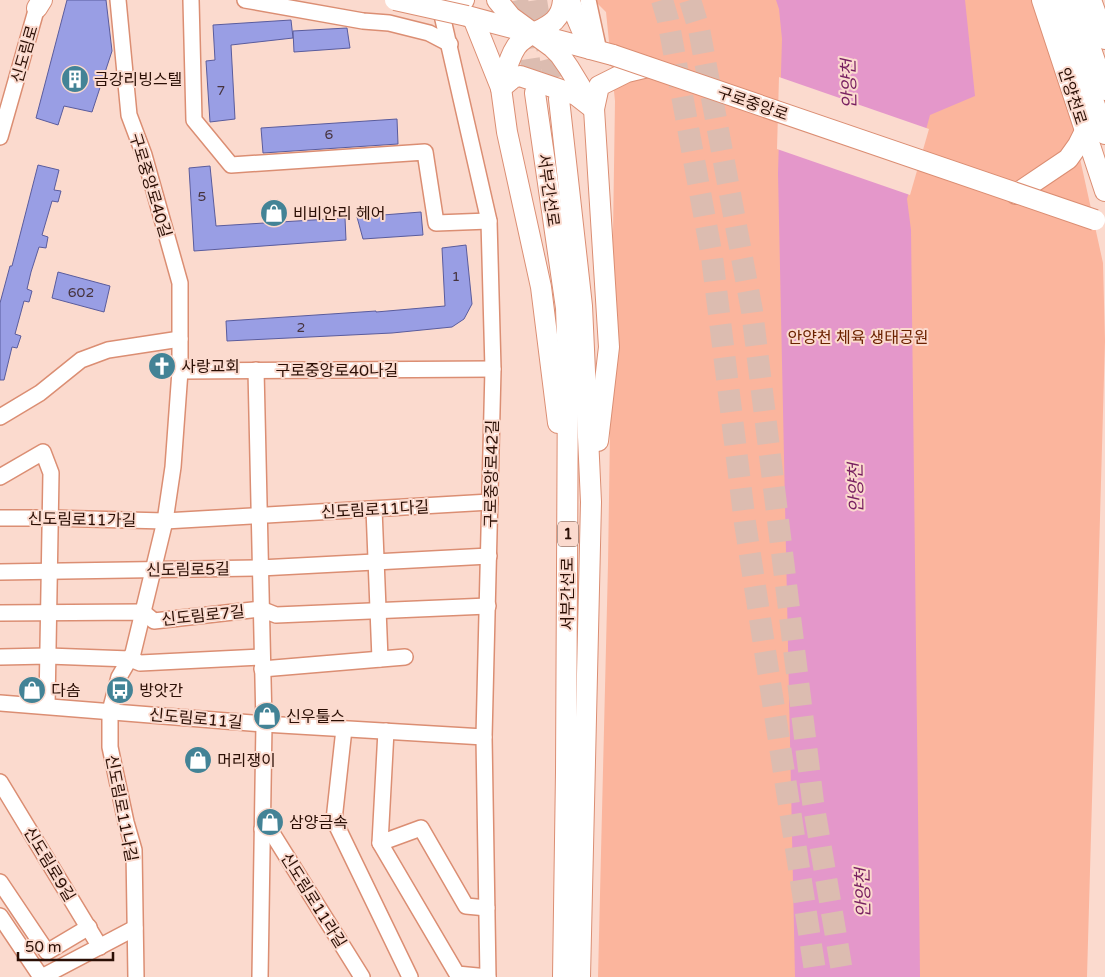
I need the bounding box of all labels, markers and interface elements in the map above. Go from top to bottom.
street label: 신도림로 [7,23,43,85]
water label: 안양천 [838,57,860,109]
building icon: 금강리빙스텔 [60,64,90,94]
street label: 안양천로 [1053,65,1091,128]
place label: 금강리빙스텔 [94,70,182,90]
house number: 7 [217,82,225,99]
street label: 구로중앙로 [715,83,791,125]
house number: 6 [325,126,334,143]
street label: 구로중앙로40길 [125,131,175,240]
street label: 서부간선로 [533,152,563,228]
house number: 5 [198,188,206,205]
shop icon: 비비안리 헤어 [259,198,289,228]
place label: 비비안리 헤어 [293,204,385,224]
house number: 1 [452,268,460,285]
house number: 602 [68,284,94,301]
house number: 2 [297,319,305,336]
park label: 안양천 체육 생태공원 [788,328,928,348]
church icon: 사랑교회 [147,351,177,381]
place label: 사랑교회 [181,357,240,377]
street label: 구로중앙로40나길 [275,361,399,381]
street label: 구로중앙로42길 [481,420,503,528]
water label: 안양천 [845,461,867,513]
street label: 신도림로11다길 [320,497,430,523]
street label: 신도림로11가길 [28,509,136,531]
road number: 1 [558,522,578,546]
street label: 서부간선로 [558,557,578,631]
street label: 신도림로5길 [146,559,230,581]
street label: 신도림로7길 [160,602,246,630]
shop icon: 다솜 [17,675,47,705]
bus stop icon: 방앗간 [105,675,135,705]
place label: 다솜 [51,681,81,701]
place label: 방앗간 [139,681,183,701]
shop icon: 신우툴스 [252,701,282,731]
street label: 신도림로11길 [148,705,243,733]
place label: 신우툴스 [286,707,345,727]
shop icon: 머리쟁이 [183,745,213,775]
place label: 머리쟁이 [217,751,276,771]
street label: 신도림로11나길 [101,753,141,863]
shop icon: 삼양금속 [255,807,285,837]
place label: 삼양금속 [289,813,348,833]
street label: 신도림로9길 [19,824,79,906]
street label: 신도림로11라길 [276,849,350,952]
water label: 안양천 [852,866,874,918]
scale bar [18,930,112,962]
text: 50 m [25,938,62,956]

